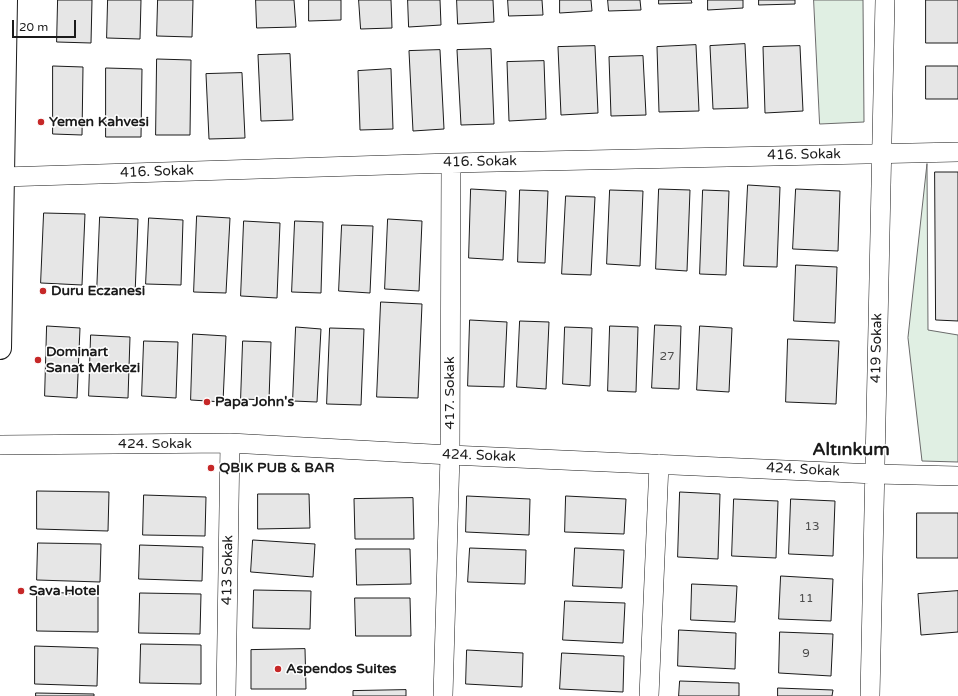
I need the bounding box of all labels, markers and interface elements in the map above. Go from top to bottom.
scale bar [14,12,78,38]
text: 20 m [19,20,48,34]
place label: Yemen Kahvesi [49,114,149,130]
marker: Yemen Kahvesi [36,117,46,127]
street label: 416. Sokak [767,146,841,164]
street label: 416. Sokak [443,153,517,171]
street label: 416. Sokak [120,162,194,182]
place label: Duru Eczanesi [51,283,145,299]
marker: Duru Eczanesi [38,286,48,296]
street label: 419 Sokak [868,313,886,383]
place label: Dominart Sanat Merkezi [46,344,140,376]
house number: 27 [659,350,675,364]
marker: Dominart Sanat Merkezi [33,355,43,365]
street label: 417. Sokak [442,356,458,430]
place label: Papa John's [215,394,294,410]
marker: Papa John's [202,397,212,407]
street label: 424. Sokak [118,436,192,452]
district label: Altınkum [812,439,890,461]
street label: 424. Sokak [442,446,516,466]
place label: QBIK PUB & BAR [219,460,334,476]
street label: 424. Sokak [766,460,840,480]
marker: QBIK PUB & BAR [206,463,216,473]
house number: 13 [804,520,820,534]
street label: 413 Sokak [219,535,237,605]
place label: Sava Hotel [29,583,100,599]
marker: Sava Hotel [16,586,26,596]
house number: 11 [798,592,814,606]
house number: 9 [802,647,810,661]
place label: Aspendos Suites [286,661,397,677]
marker: Aspendos Suites [273,664,283,674]

